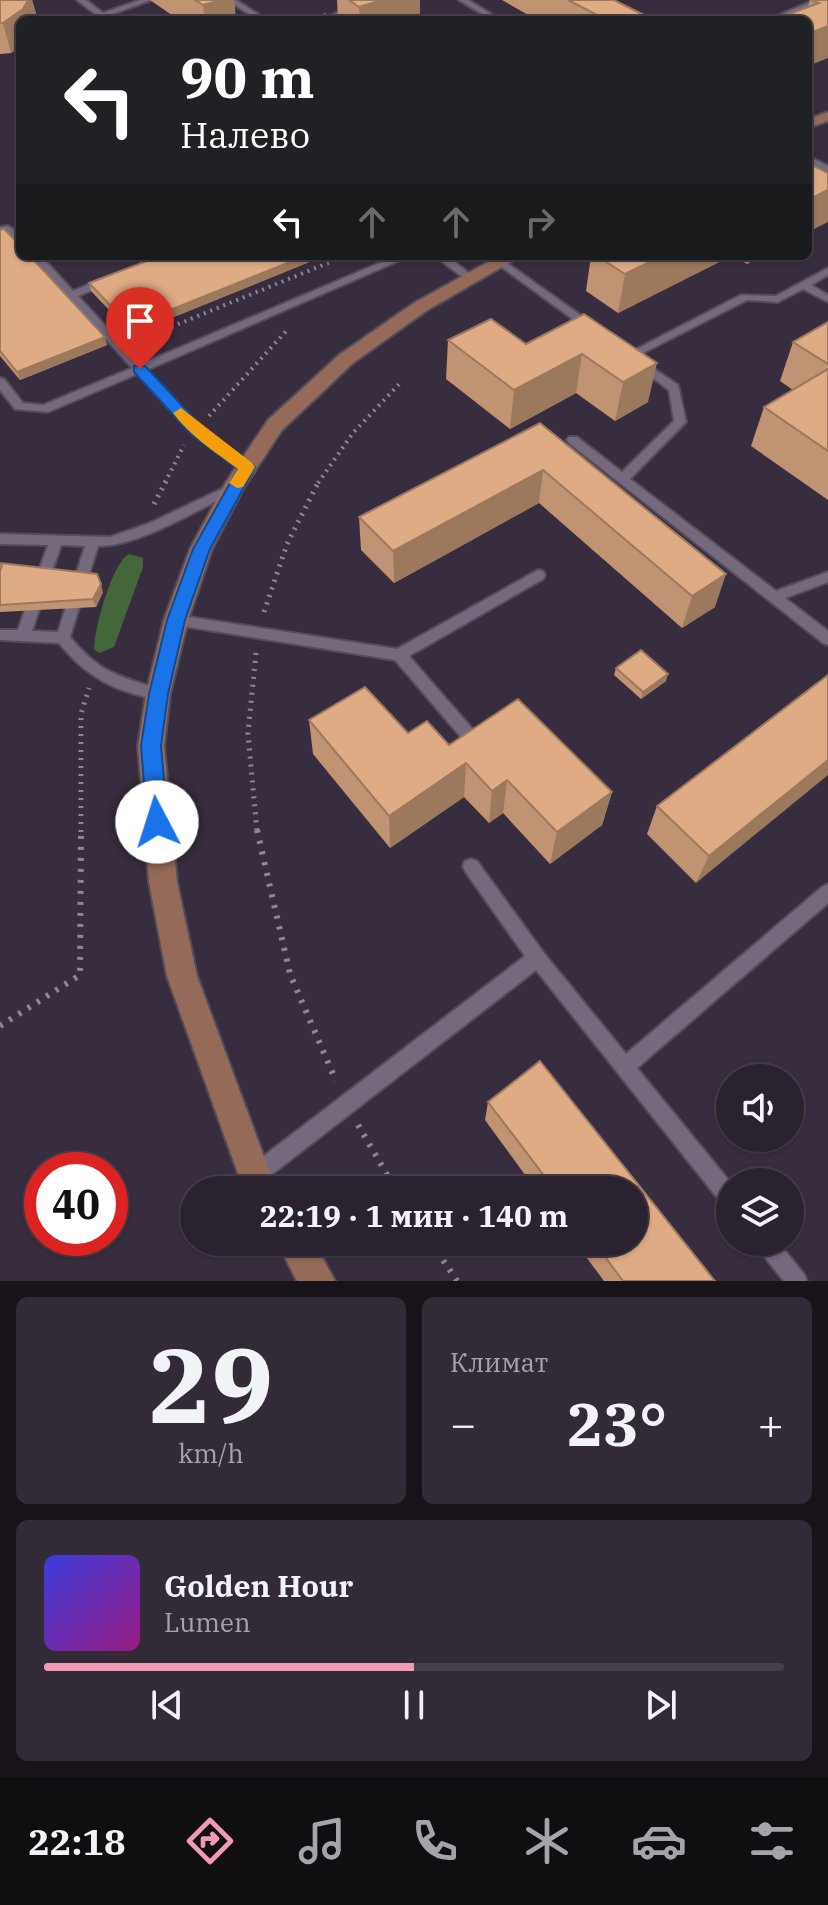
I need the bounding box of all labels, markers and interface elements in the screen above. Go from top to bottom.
text: 90 m [180,41,315,113]
icon: left [48,48,152,152]
text: Налево [180,111,310,158]
icon: left [266,200,310,244]
icon: ahead [350,200,394,244]
icon: ahead [434,200,478,244]
icon: right [518,200,562,244]
pin [106,287,174,369]
icon: arrive [118,299,162,343]
position arrow [115,780,199,864]
map controls [716,1064,804,1256]
button: sound [716,1064,804,1152]
speed limit sign: 40 [24,1152,128,1256]
button: layers [716,1168,804,1256]
text: 22:19 · 1 мин · 140 m [260,1196,568,1235]
text: 29 [149,1316,273,1452]
text: Климат [450,1345,548,1379]
text: 23° [567,1384,667,1463]
text: − [450,1395,476,1452]
text: + [758,1395,784,1452]
text: km/h [178,1436,244,1470]
text: Golden Hour [164,1566,353,1605]
text: Lumen [164,1605,251,1639]
icon: previous [145,1683,189,1727]
icon: pause [392,1683,436,1727]
icon: next [639,1683,683,1727]
icon: directions [182,1813,238,1869]
icon: music [294,1813,350,1869]
icon: phone [407,1813,463,1869]
icon: climate [519,1813,575,1869]
icon: car [631,1813,687,1869]
icon: filters [744,1813,800,1869]
text: 22:18 [28,1818,126,1865]

